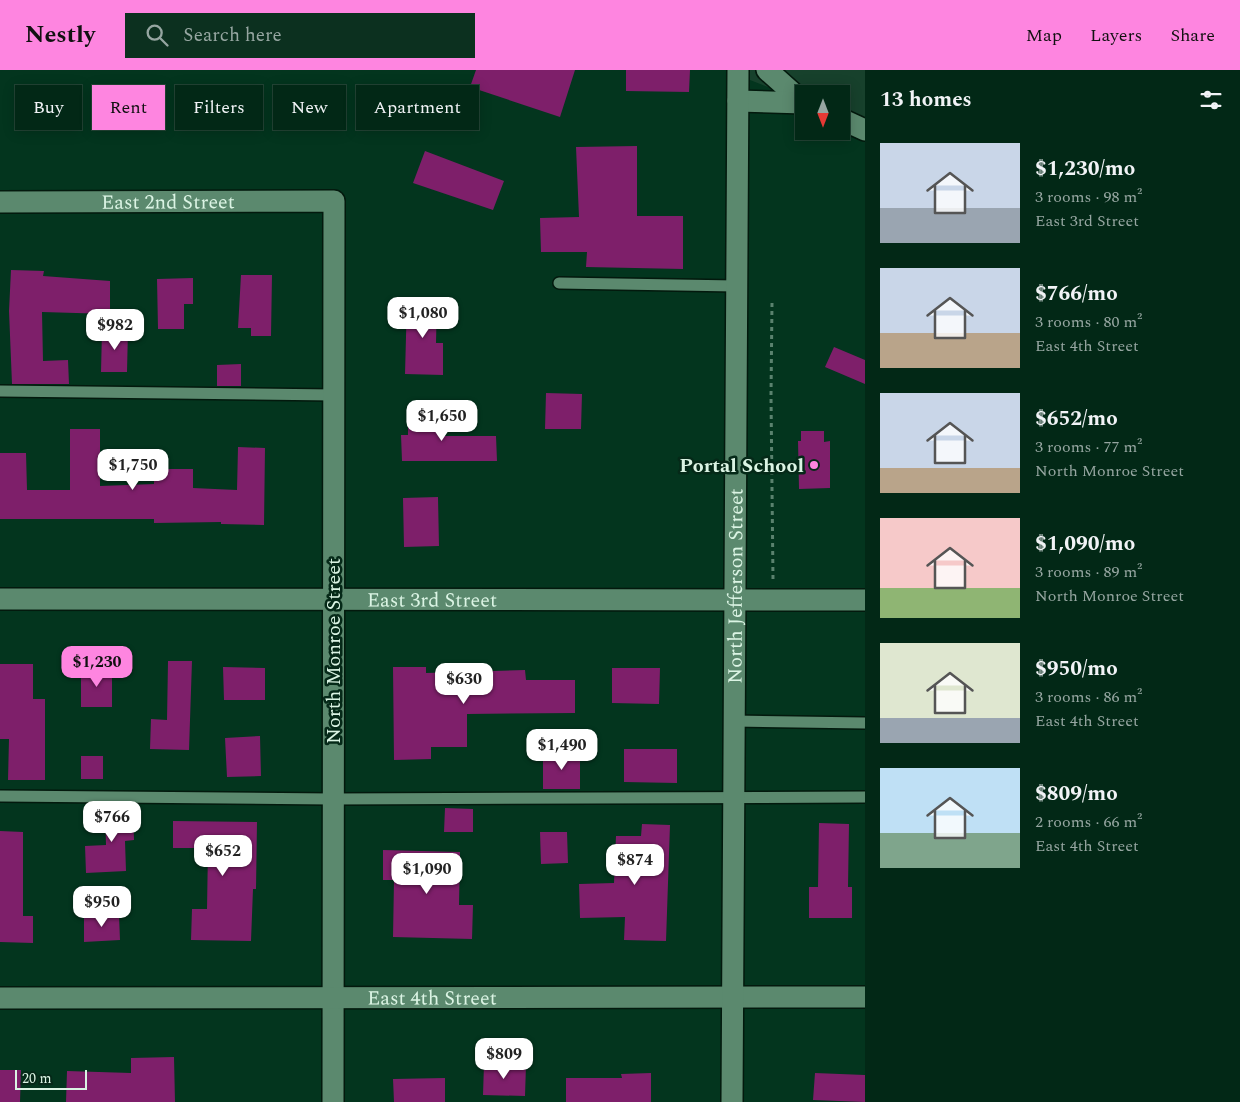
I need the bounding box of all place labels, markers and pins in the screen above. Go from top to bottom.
pin: $1,080 [382,296,464,339]
pin: $982 [85,308,145,351]
pin: $1,650 [401,400,483,442]
pin: $1,750 [92,448,174,491]
place label: Portal School [679,451,804,481]
marker: Portal School [808,459,820,471]
pin: $1,230 [56,646,138,688]
pin: $630 [434,662,494,705]
pin: $1,490 [521,728,603,771]
pin: $766 [82,800,142,843]
pin: $652 [193,834,253,877]
pin: $874 [605,844,665,886]
pin: $1,090 [386,852,468,895]
pin: $950 [72,886,132,928]
pin: $809 [474,1038,534,1080]

